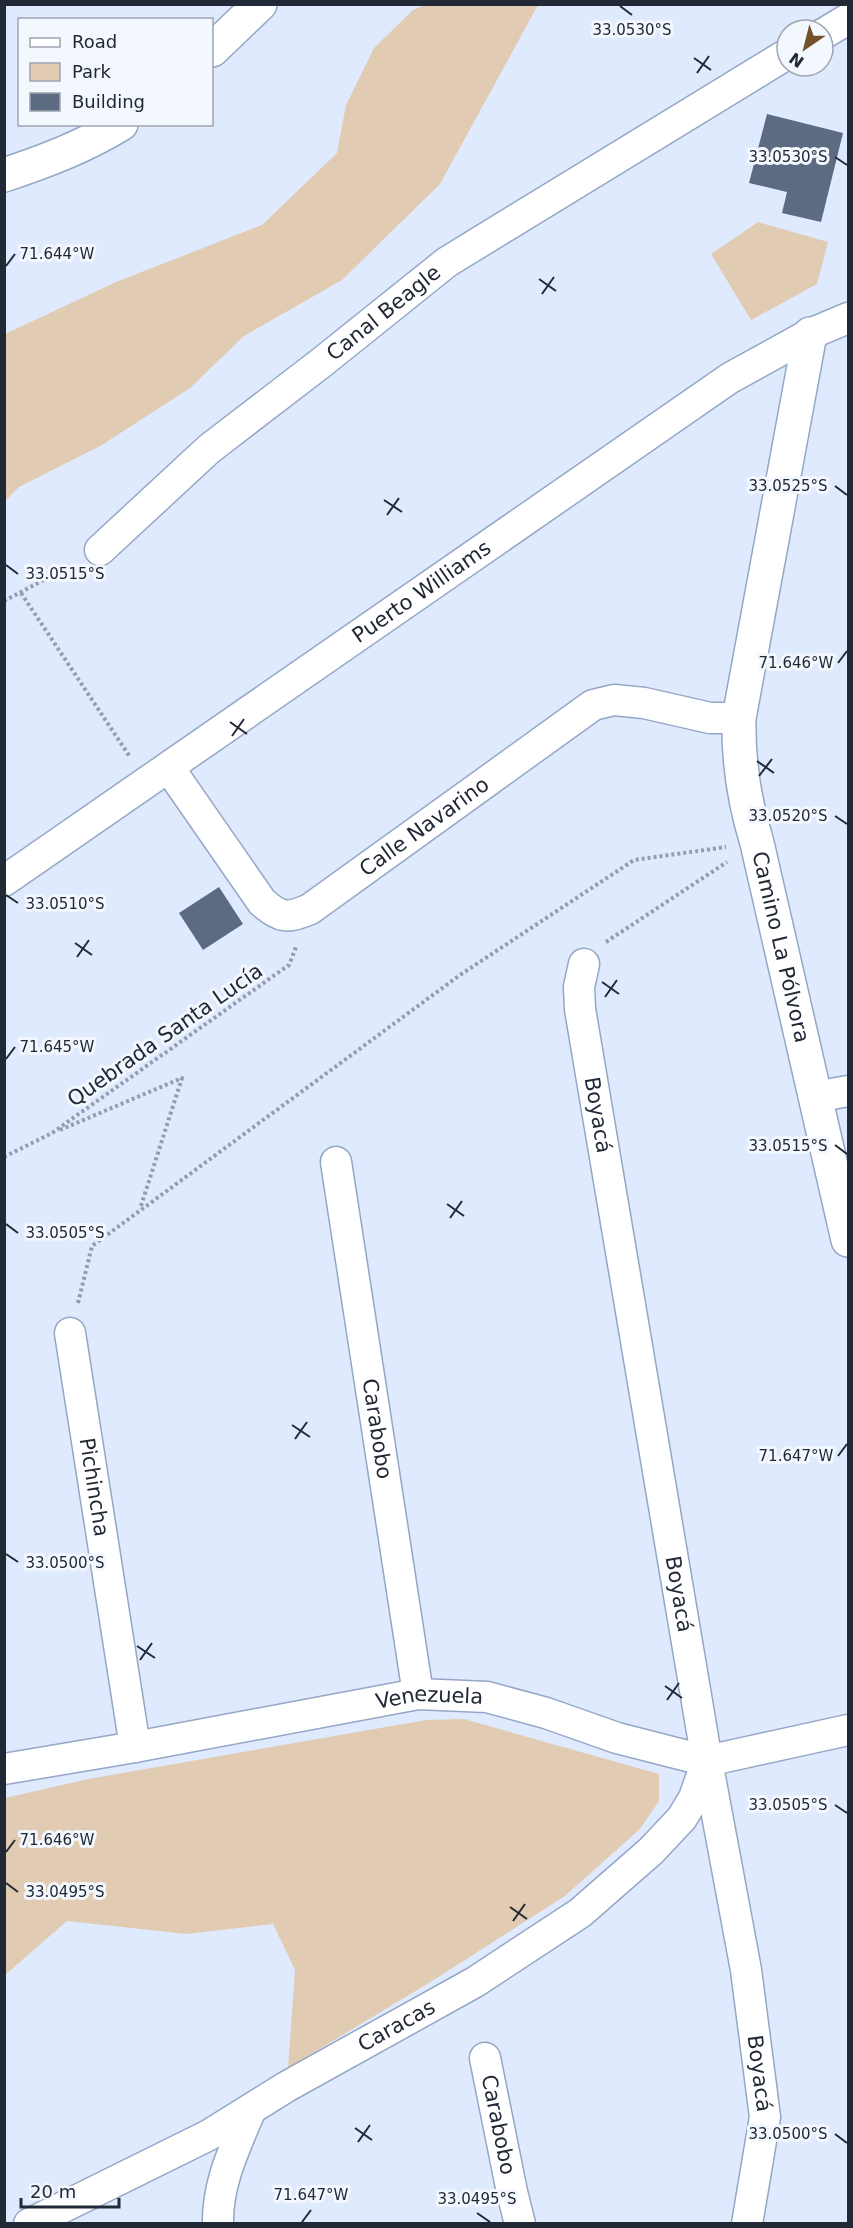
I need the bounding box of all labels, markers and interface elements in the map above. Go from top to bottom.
legend [18,18,213,126]
north arrow [775,18,835,78]
text: 33.0530°S [592,21,672,39]
text: Road [72,31,117,52]
text: N [786,48,808,71]
text: Park [72,61,111,82]
text: Building [72,91,145,112]
text: 33.0530°S [748,148,828,166]
text: 71.644°W [20,245,95,263]
street label: Canal Beagle [322,260,445,366]
text: 33.0525°S [748,477,828,495]
street label: Puerto Williams [348,535,495,648]
text: 33.0515°S [25,565,105,583]
text: 71.646°W [759,654,834,672]
street label: Calle Navarino [355,772,493,881]
text: 33.0520°S [748,807,828,825]
street label: Camino La Pólvora [747,849,814,1045]
text: 33.0510°S [25,895,105,913]
street label: Quebrada Santa Lucía [63,958,267,1112]
text: 71.645°W [20,1038,95,1056]
street label: Boyacá [580,1075,616,1155]
text: 33.0515°S [748,1137,828,1155]
text: 33.0505°S [25,1224,105,1242]
street label: Carabobo [358,1377,397,1481]
street label: Pichincha [75,1436,114,1538]
text: 71.647°W [759,1447,834,1465]
text: 33.0500°S [25,1554,105,1572]
street label: Boyacá [661,1554,697,1634]
street label: Venezuela [374,1682,484,1714]
text: 33.0505°S [748,1796,828,1814]
text: 71.646°W [20,1831,95,1849]
text: 33.0495°S [25,1883,105,1901]
street label: Caracas [354,1995,439,2057]
street label: Boyacá [743,2034,776,2113]
street label: Carabobo [477,2073,520,2177]
text: 33.0500°S [748,2125,828,2143]
scale bar [21,2171,118,2209]
text: 20 m [30,2181,76,2202]
text: 71.647°W [274,2186,349,2204]
text: 33.0495°S [437,2190,517,2208]

